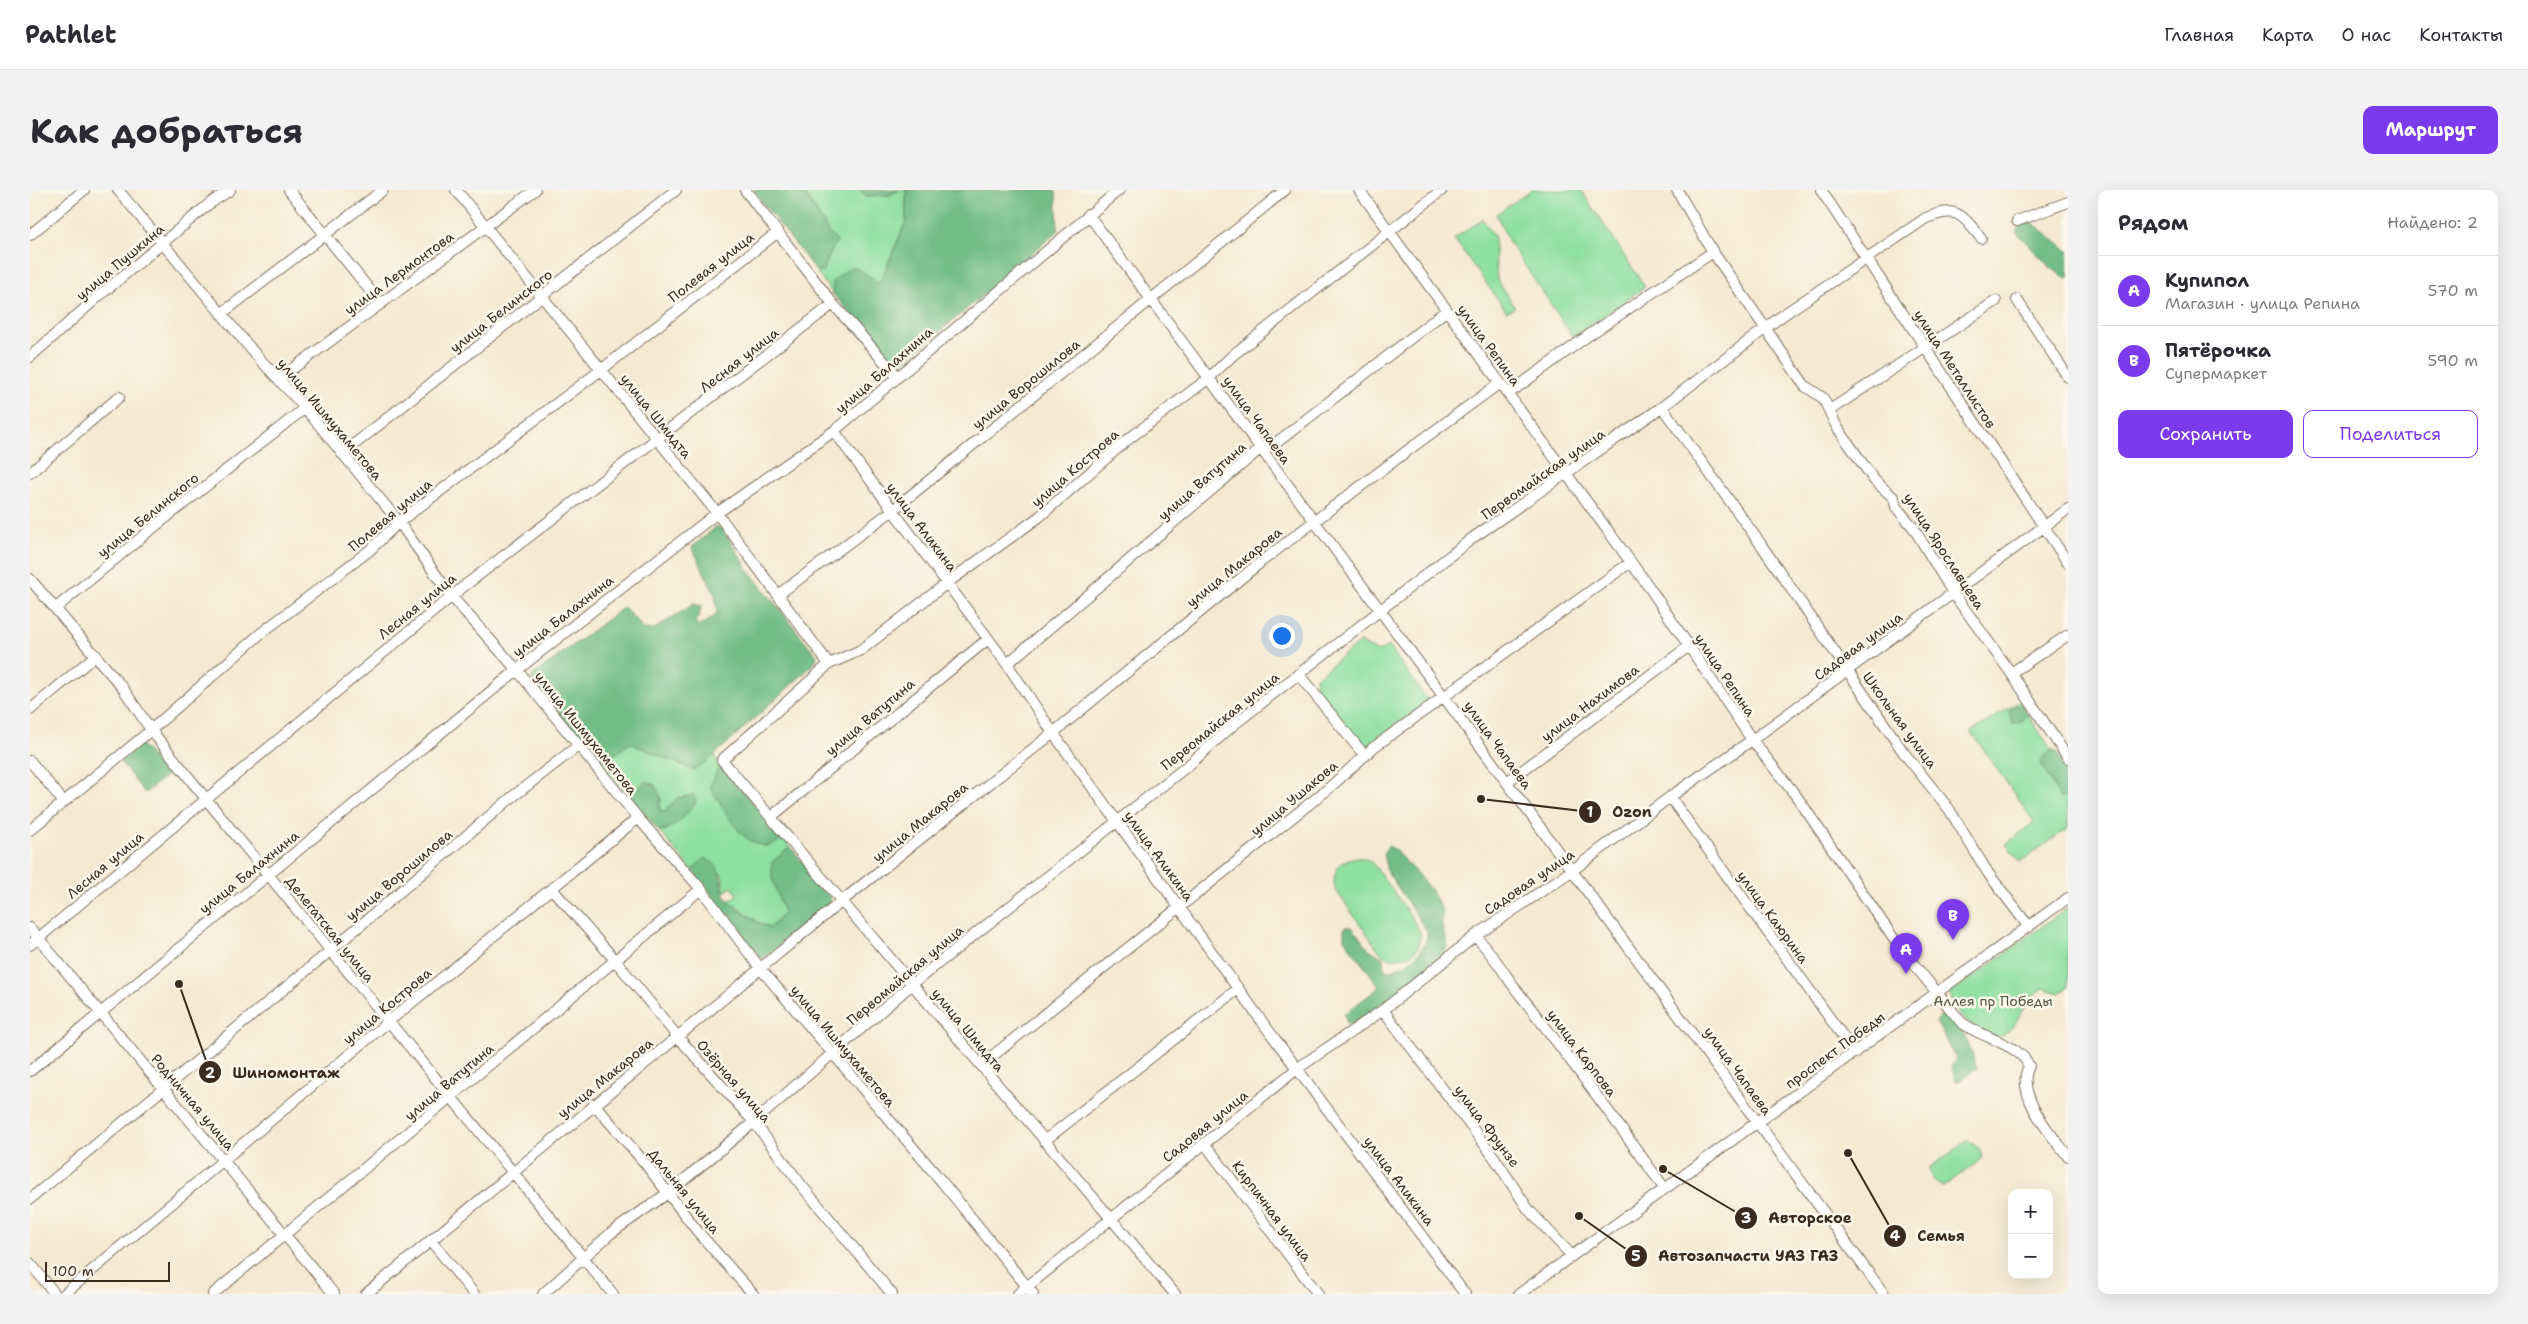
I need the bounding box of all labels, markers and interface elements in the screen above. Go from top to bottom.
text: Pathlet [25,19,116,51]
text: Главная [2164,23,2234,47]
text: Карта [2262,23,2314,47]
text: О нас [2342,23,2391,47]
text: Контакты [2419,23,2503,47]
button: Маршрут [2363,106,2498,154]
text: Как добраться [30,107,303,154]
text: Рядом [2118,209,2188,237]
text: Найдено: 2 [2387,212,2478,233]
street label: улица Пушкина [72,220,168,304]
street label: улица Лермонтова [341,227,457,319]
street label: Полевая улица [664,228,758,306]
street label: улица Белинского [446,265,556,357]
text: Купипол [2165,268,2249,293]
text: A [2128,280,2140,301]
text: 570 m [2428,280,2478,301]
text: Магазин · улица Репина [2165,293,2360,314]
street label: улица Репина [1453,301,1525,390]
street label: улица Металлистов [1910,306,2000,432]
street label: Лесная улица [696,323,782,396]
street label: улица Балахнина [832,323,937,417]
street label: улица Ворошилова [968,335,1084,433]
text: Пятёрочка [2165,338,2271,363]
text: B [2129,350,2139,371]
text: 590 m [2428,350,2478,371]
street label: улица Ишмухаметова [274,354,387,484]
text: Супермаркет [2165,363,2267,384]
street label: улица Шмидта [616,370,696,462]
street label: улица Чапаева [1219,372,1295,468]
button: Сохранить [2118,410,2293,458]
button: Поделиться [2303,410,2478,458]
street label: Первомайская улица [1478,424,1609,524]
street label: улица Кострова [1028,425,1123,511]
street label: улица Ватутина [1154,438,1250,524]
street label: улица Белинского [94,469,202,561]
street label: Полевая улица [344,475,436,555]
street label: улица Аликина [883,479,962,575]
street label: улица Ярославцева [1900,489,1989,613]
street label: улица Макарова [1183,523,1286,611]
street label: Лесная улица [374,569,460,643]
street label: улица Балахнина [509,571,617,661]
street label: Садовая улица [1810,608,1906,684]
your location [1269,623,1295,649]
street label: улица Репина [1691,630,1760,720]
street label: улица Нахимова [1538,660,1643,746]
street label: улица Ишмухаметова [531,668,642,799]
street label: Первомайская улица [1157,668,1283,774]
street label: Школьная улица [1859,668,1941,772]
street label: улица Ватутина [822,674,919,760]
street label: улица Чапаева [1460,697,1536,793]
street label: улица Ушакова [1247,756,1341,840]
street label: улица Макарова [869,778,972,866]
callout: Ozon [1577,797,1662,827]
text: 1 [1587,802,1594,822]
text: Ozon [1612,802,1652,822]
street label: улица Аликина [1120,807,1198,905]
street label: улица Ворошилова [342,825,456,925]
street label: улица Балахнина [196,826,303,918]
street label: Лесная улица [63,827,148,903]
street label: Садовая улица [1480,845,1578,919]
street label: улица Каюрина [1733,867,1813,967]
street label: Делегатская улица [282,872,379,986]
pin: B [1937,899,1969,940]
street label: Первомайская улица [843,921,967,1029]
pin: A [1890,933,1922,974]
street label: улица Кострова [339,963,435,1048]
street label: улица Ишмухаметова [787,981,900,1111]
street label: улица Шмидта [928,984,1008,1076]
park label: Аллея пр Победы [1933,992,2053,1010]
street label: улица Карпова [1543,1006,1621,1101]
street label: проспект Победы [1782,1008,1888,1092]
street label: улица Чапаева [1700,1023,1776,1119]
street label: улица Макарова [554,1034,657,1122]
street label: Озёрная улица [693,1036,775,1126]
street label: улица Ватутина [401,1039,498,1125]
street label: Родничная улица [147,1050,239,1154]
callout: Шиномонтаж [197,1057,349,1087]
text: 2 [205,1063,216,1083]
text: Шиномонтаж [232,1063,340,1083]
street label: улица Фрунзе [1450,1081,1524,1171]
street label: Садовая улица [1158,1086,1252,1166]
street label: улица Аликина [1360,1133,1439,1229]
street label: Дальняя улица [644,1145,724,1238]
street label: Кирпичная улица [1228,1157,1316,1265]
map controls [2008,1189,2053,1279]
button: + [2008,1189,2053,1234]
callout: Авторское [1734,1203,1862,1233]
text: 3 [1741,1208,1751,1228]
text: Авторское [1768,1208,1852,1228]
callout: Семья [1883,1221,1975,1251]
text: 4 [1890,1226,1901,1246]
text: Семья [1917,1226,1965,1246]
button: − [2008,1234,2053,1279]
callout: Автозапчасти УАЗ ГАЗ [1623,1241,1848,1271]
text: 5 [1631,1246,1641,1266]
text: Автозапчасти УАЗ ГАЗ [1658,1246,1838,1266]
scale bar [45,1259,170,1282]
text: 100 m [52,1262,94,1280]

